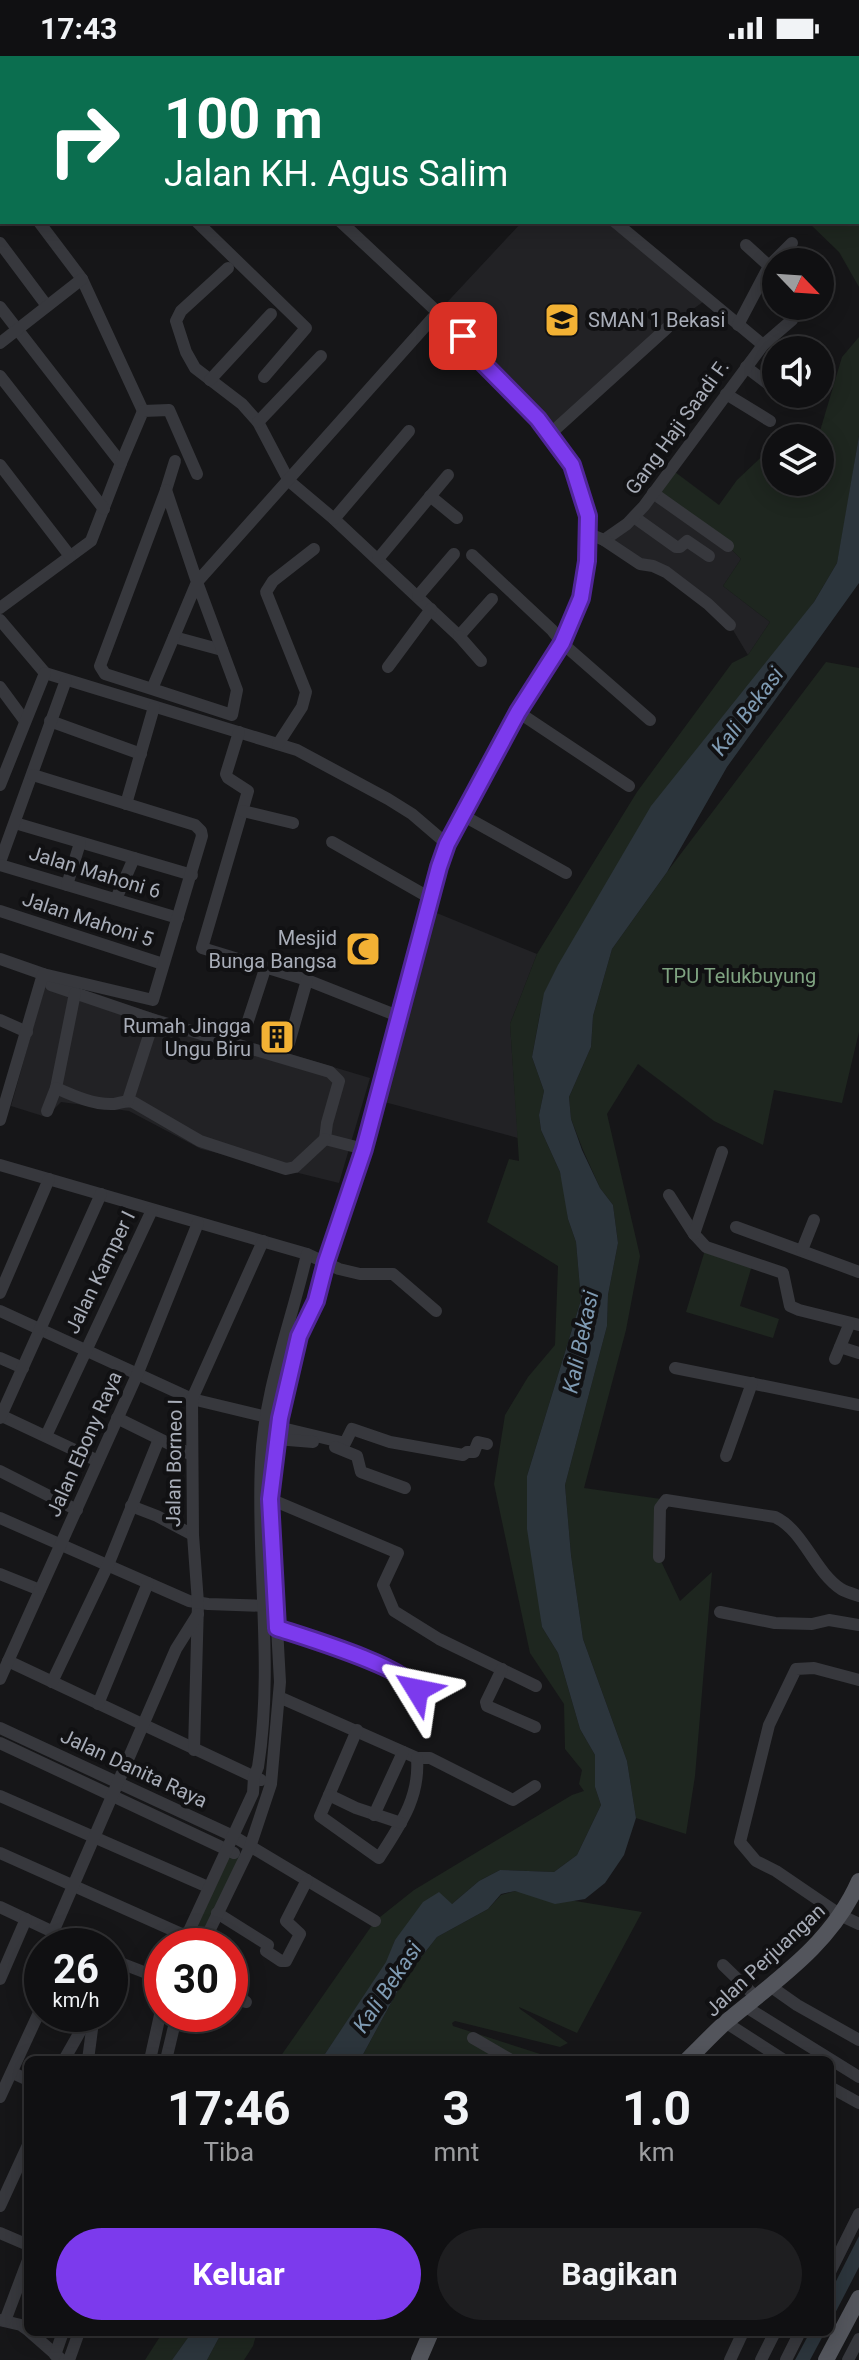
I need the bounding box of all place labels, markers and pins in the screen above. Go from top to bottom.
school or university icon: SMAN 1 Bekasi [543,301,581,339]
pin [429,302,497,370]
place label: SMAN 1 Bekasi [588,308,725,332]
place label: Mesjid Bunga Bangsa [209,926,337,973]
mosque icon: Mesjid Bunga Bangsa [344,930,382,968]
place label: Rumah Jingga Ungu Biru [123,1014,251,1061]
building icon: Rumah Jingga Ungu Biru [258,1018,296,1056]

